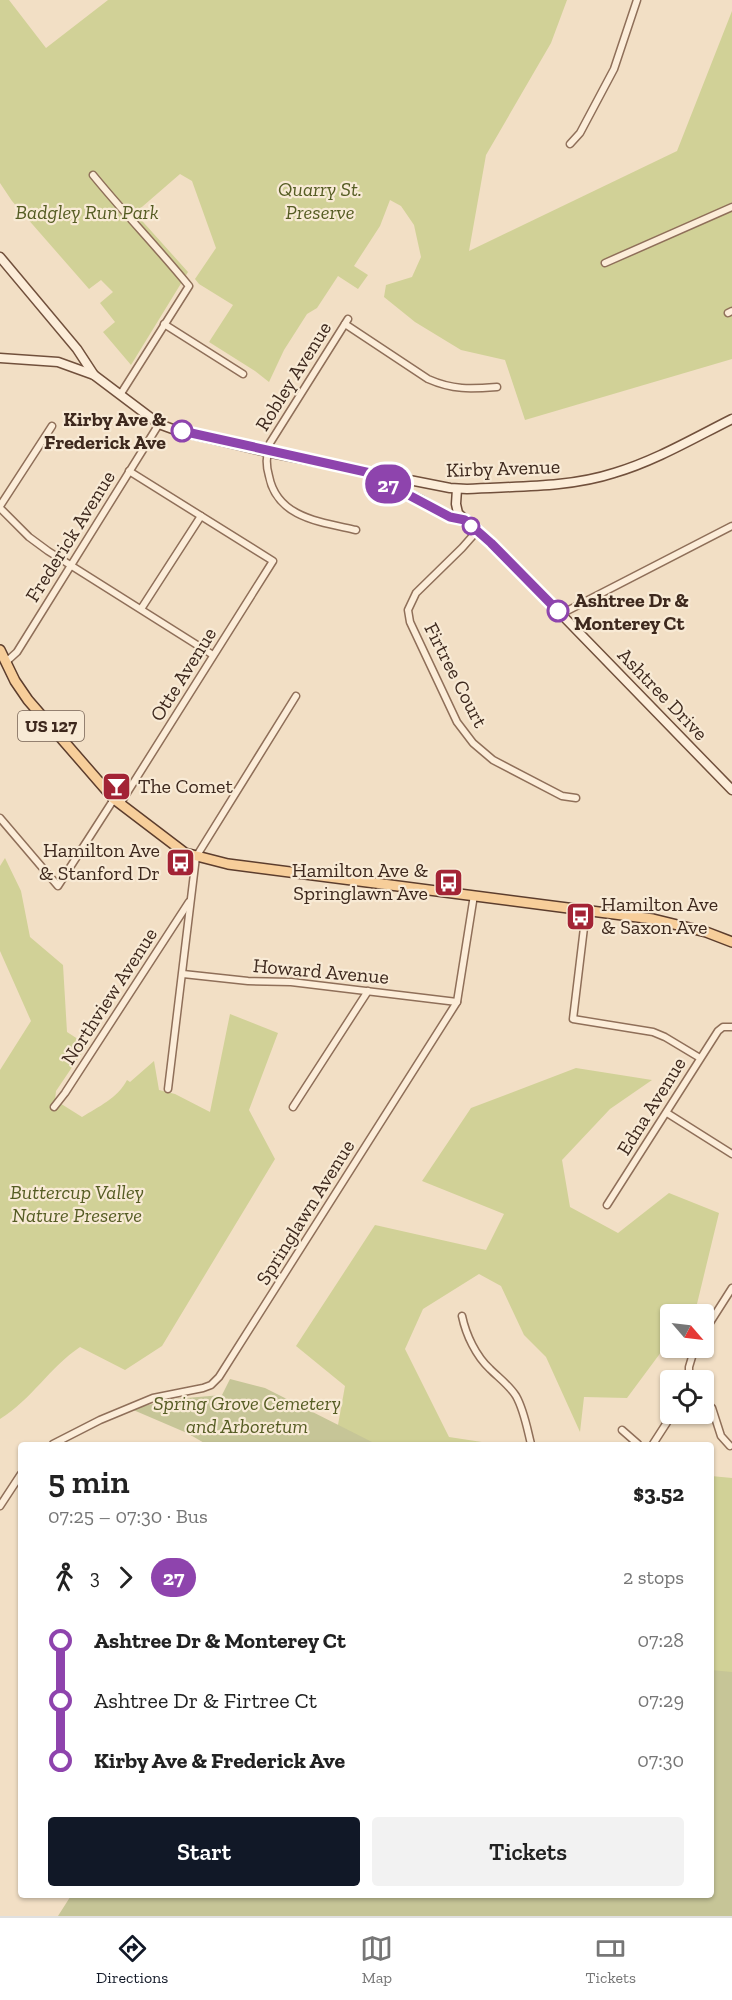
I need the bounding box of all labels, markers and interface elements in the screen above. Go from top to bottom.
park label: Quarry St. Preserve [278,177,362,224]
park label: Badgley Run Park [15,200,159,224]
street label: Robley Avenue [250,317,336,435]
place label: Kirby Ave & Frederick Ave [44,407,166,454]
marker: Kirby Ave & Frederick Ave [171,420,193,442]
street label: Kirby Avenue [445,454,561,482]
line badge: 27 [361,464,415,504]
street label: Frederick Avenue [20,466,120,606]
text: 27 [377,472,399,497]
unlabelled marker [462,517,480,535]
place label: Ashtree Dr & Monterey Ct [574,588,689,635]
marker: Ashtree Dr & Monterey Ct [547,600,569,622]
street label: Firtree Court [419,619,493,732]
street label: Otte Avenue [145,623,221,725]
street label: Ashtree Drive [613,643,713,745]
road number: US 127 [18,711,84,741]
bar icon: The Comet [101,770,133,802]
place label: The Comet [138,774,233,798]
place label: Hamilton Ave & Stanford Dr [39,838,160,885]
bus stop icon: Hamilton Ave & Stanford Dr [165,846,197,878]
place label: Hamilton Ave & Springlawn Ave [292,858,428,905]
bus stop icon: Hamilton Ave & Springlawn Ave [433,866,465,898]
place label: Hamilton Ave & Saxon Ave [601,892,718,939]
bus stop icon: Hamilton Ave & Saxon Ave [564,900,596,932]
street label: Northview Avenue [56,923,162,1069]
street label: Howard Avenue [252,953,390,989]
street label: Edna Avenue [611,1053,691,1159]
street label: Springlawn Avenue [251,1135,359,1289]
park label: Buttercup Valley Nature Preserve [10,1180,144,1227]
north arrow [660,1304,714,1358]
map controls [660,1304,714,1424]
button: locate [660,1370,714,1424]
park label: Spring Grove Cemetery and Arboretum [153,1391,341,1438]
text: 5 min [48,1462,129,1501]
text: $3.52 [633,1480,684,1507]
text: 07:25 – 07:30 · Bus [48,1504,208,1528]
icon: walk [48,1561,81,1594]
icon: forward [109,1561,142,1594]
text: 3 [90,1565,100,1589]
text: 27 [163,1565,184,1590]
text: 2 stops [623,1565,684,1589]
text: Ashtree Dr & Monterey Ct [94,1627,346,1654]
text: 07:28 [638,1628,684,1652]
text: Ashtree Dr & Firtree Ct [94,1687,317,1714]
text: 07:29 [638,1688,684,1712]
text: Kirby Ave & Frederick Ave [94,1747,345,1774]
text: 07:30 [637,1748,684,1772]
button: Start [48,1817,360,1886]
button: Tickets [372,1817,684,1886]
tab: Directions [96,1932,168,1987]
tab: Map [360,1932,393,1987]
tab: Tickets [586,1932,636,1987]

